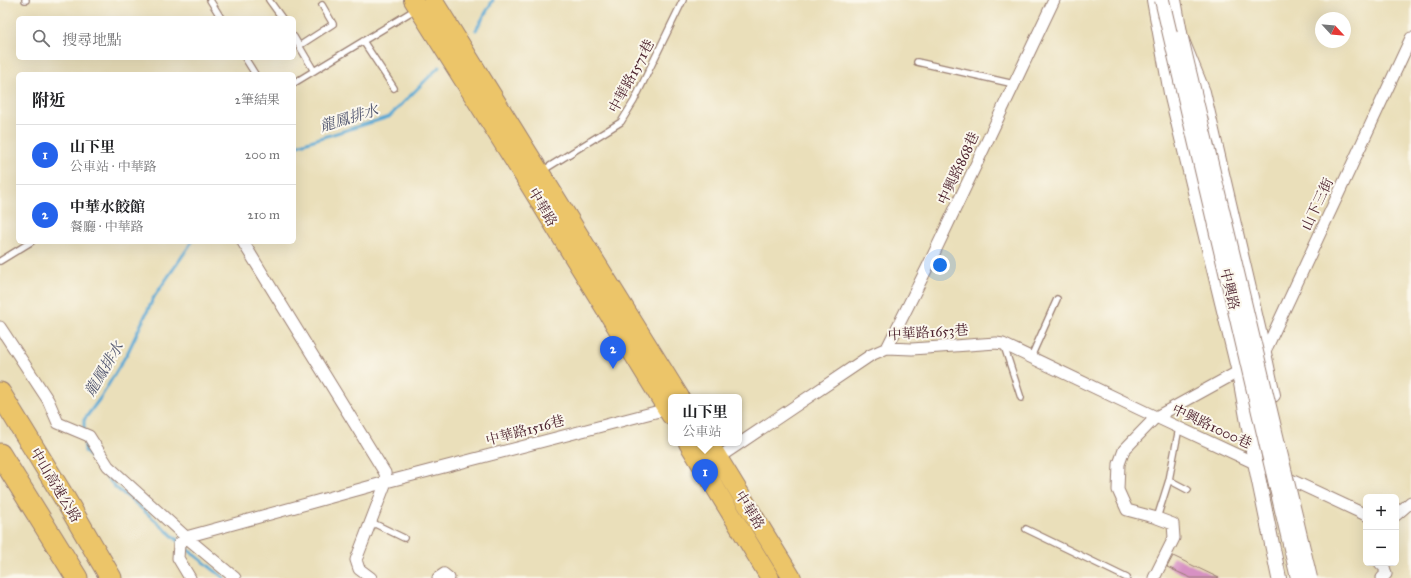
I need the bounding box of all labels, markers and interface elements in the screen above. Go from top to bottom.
north arrow [1315,12,1351,48]
search box [16,16,296,60]
icon: search [30,27,52,49]
text: 搜尋地點 [62,31,122,49]
street label: 中華路1571巷 [605,37,658,116]
text: 附近 [32,90,66,111]
text: 2筆結果 [235,92,280,108]
water label: 龍鳳排水 [318,100,382,135]
street label: 中興路868巷 [934,129,983,207]
text: 山下里 [70,138,115,156]
text: 1 [42,147,48,163]
text: 200 m [245,147,280,163]
text: 公車站 · 中華路 [70,159,156,175]
street label: 山下三街 [1298,175,1337,233]
street label: 中華路 [524,185,561,230]
text: 中華水餃館 [70,198,145,216]
text: 2 [42,207,48,223]
text: 210 m [247,207,280,223]
text: 餐廳 · 中華路 [70,219,143,235]
your location [930,255,950,275]
street label: 中興路 [1217,267,1243,311]
street label: 中華路1653巷 [887,321,969,344]
pin: 2 [600,336,626,369]
water label: 龍鳳排水 [81,337,128,399]
popup [668,394,742,446]
street label: 中興路1000巷 [1169,401,1254,452]
text: 山下里 [682,403,728,421]
street label: 中華路1516巷 [484,412,566,449]
text: 公車站 [682,424,722,440]
street label: 中山高速公路 [27,445,84,526]
pin: 1 [692,459,718,492]
street label: 中華路 [731,488,768,533]
map controls [1363,494,1399,566]
button: + [1363,494,1399,530]
button: − [1363,530,1399,566]

